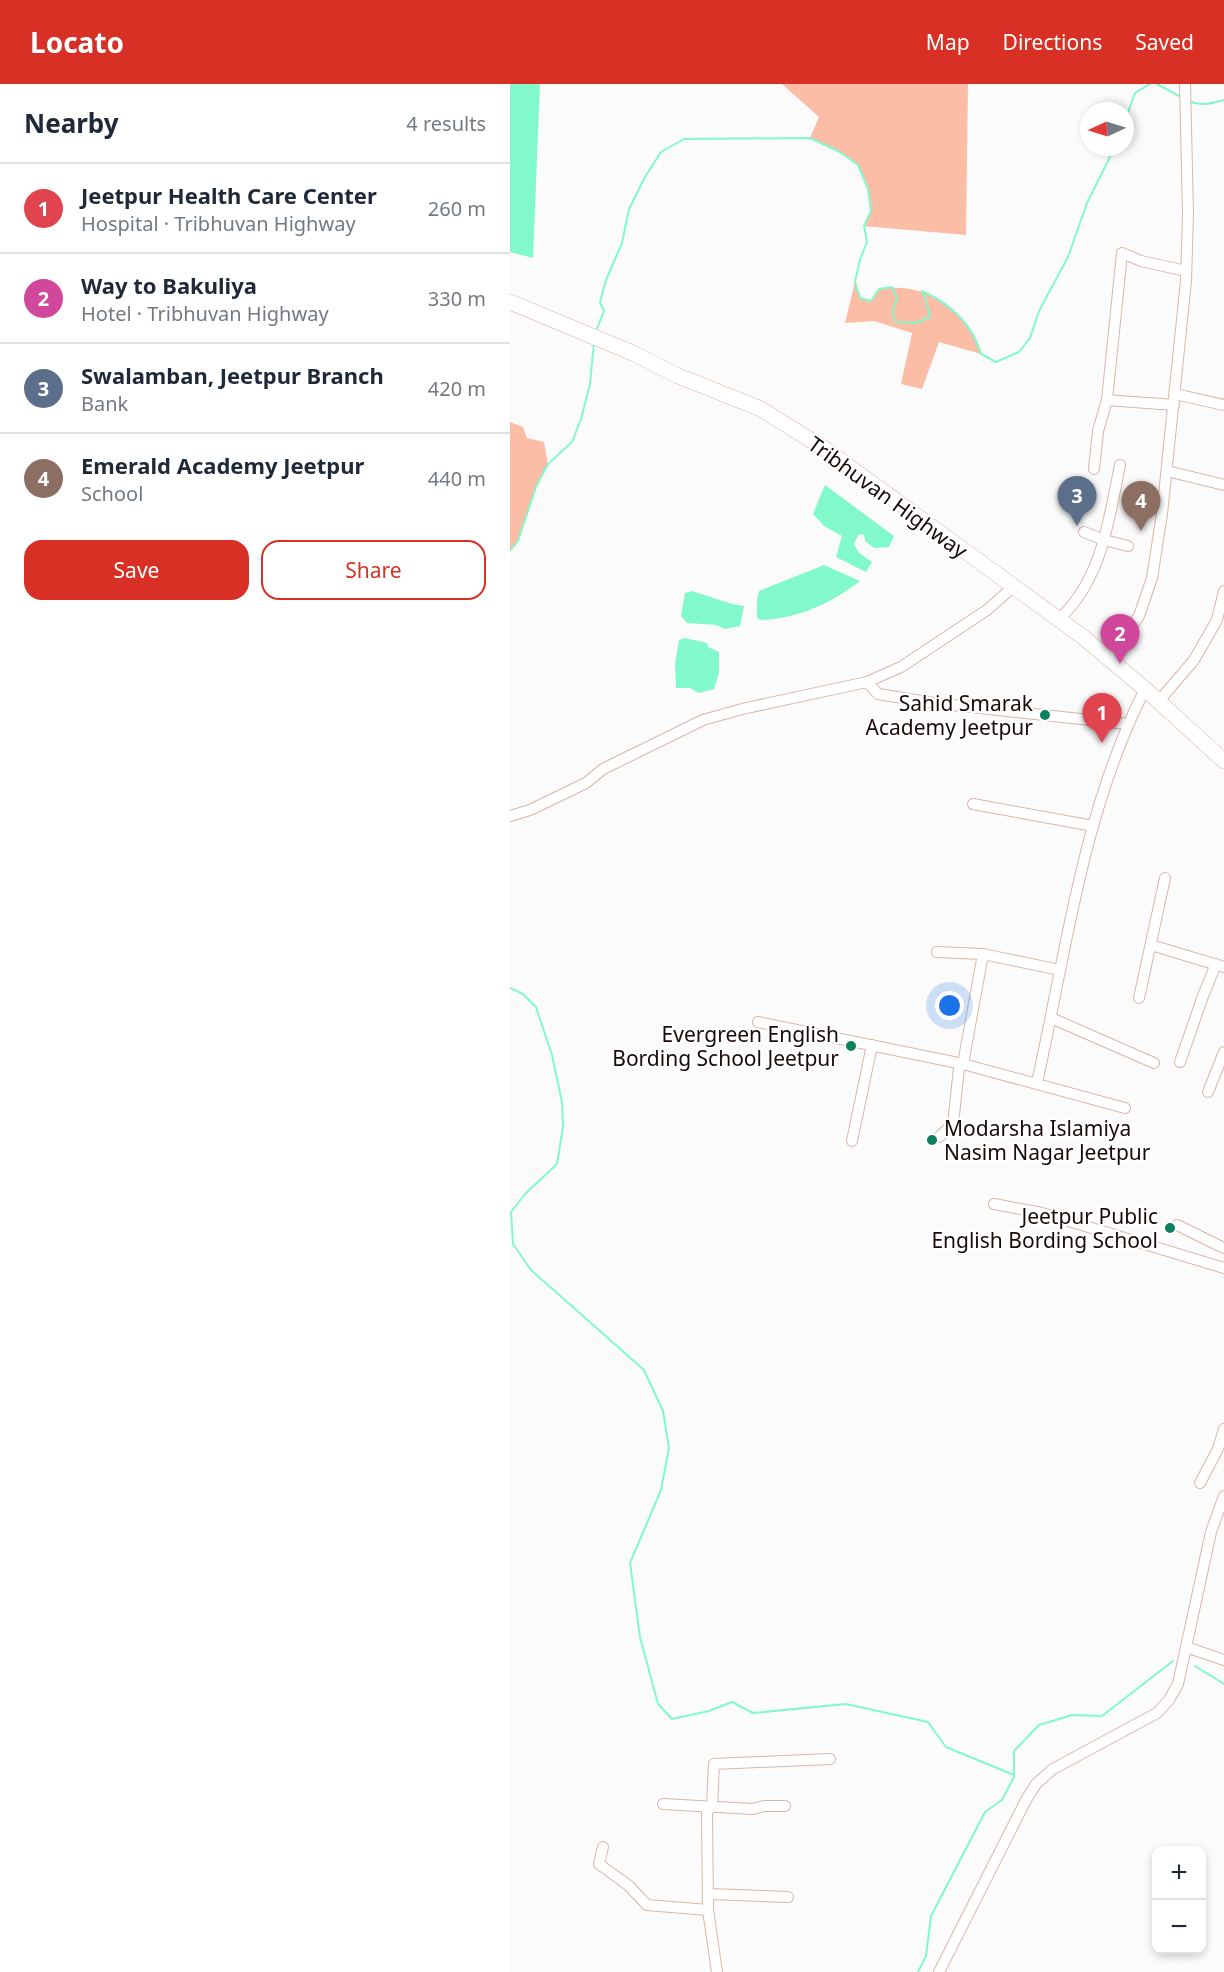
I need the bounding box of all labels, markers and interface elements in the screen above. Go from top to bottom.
text: Locato [30,23,124,61]
text: Map [926,28,970,56]
text: Directions [1003,28,1102,56]
text: Saved [1135,28,1194,56]
north arrow [1080,102,1134,156]
text: Nearby [24,105,119,141]
text: 4 results [406,110,486,137]
text: Jeetpur Health Care Center [81,180,377,210]
text: 1 [38,195,49,222]
text: 260 m [428,195,486,222]
text: Hospital · Tribhuvan Highway [81,210,356,237]
text: Way to Bakuliya [81,270,257,300]
text: 2 [38,285,49,312]
text: 330 m [428,285,486,312]
text: Hotel · Tribhuvan Highway [81,300,329,327]
text: Swalamban, Jeetpur Branch [81,360,384,390]
text: 3 [38,375,49,402]
text: 420 m [428,375,486,402]
text: Bank [81,390,128,417]
street label: Tribhuvan Highway [803,430,973,564]
text: Emerald Academy Jeetpur [81,450,364,480]
text: 4 [38,465,49,492]
text: 440 m [428,465,486,492]
pin: 3 [1058,476,1096,526]
text: School [81,480,143,507]
pin: 4 [1122,482,1160,531]
button: Save [24,540,249,600]
button: Share [261,540,486,600]
pin: 2 [1100,614,1140,664]
place label: Sahid Smarak Academy Jeetpur [866,689,1034,741]
pin: 1 [1082,694,1122,743]
marker: Sahid Smarak Academy Jeetpur [1038,708,1052,722]
your location [935,991,964,1020]
place label: Evergreen English Bording School Jeetpur [612,1020,839,1072]
marker: Evergreen English Bording School Jeetpur [844,1039,858,1053]
place label: Modarsha Islamiya Nasim Nagar Jeetpur [944,1114,1151,1166]
marker: Modarsha Islamiya Nasim Nagar Jeetpur [925,1133,939,1147]
place label: Jeetpur Public English Bording School [931,1202,1158,1254]
marker: Jeetpur Public English Bording School [1163,1221,1177,1235]
map controls [1152,1846,1206,1954]
button: + [1152,1846,1206,1900]
button: − [1152,1900,1206,1954]

